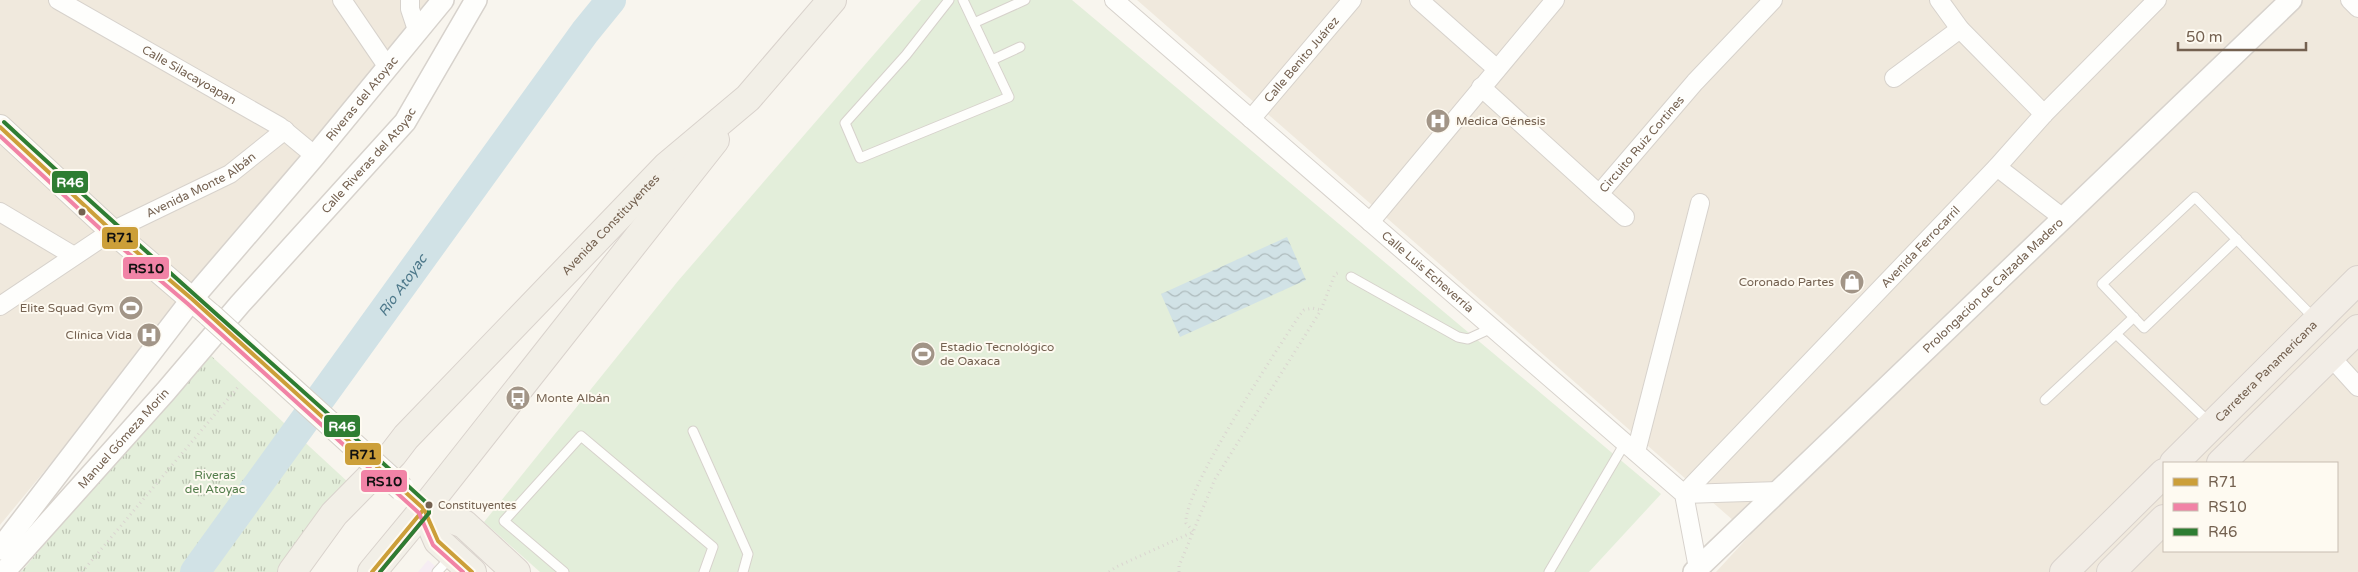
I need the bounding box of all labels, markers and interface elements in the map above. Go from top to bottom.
street label: Calle Benito Juárez [1261,14,1342,105]
scale bar [2178,20,2306,52]
text: 50 m [2186,28,2223,46]
street label: Calle Silacayoapan [140,42,239,107]
street label: Riveras del Atoyac [323,53,401,144]
street label: Circuito Ruiz Cortines [1596,93,1687,195]
street label: Calle Riveras del Atoyac [319,105,419,216]
hospital icon: Medica Génesis [1425,108,1451,134]
place label: Medica Génesis [1456,114,1546,128]
street label: Avenida Monte Albán [144,149,258,221]
line badge: R46 [51,170,89,194]
street label: Avenida Constituyentes [559,171,662,278]
text: R46 [56,174,84,191]
street label: Avenida Ferrocarril [1878,203,1963,291]
unlabelled marker [77,207,87,217]
street label: Prolongación de Calzada Madero [1920,215,2066,356]
line badge: R71 [101,226,139,250]
street label: Calle Luis Echeverría [1379,228,1476,315]
text: R71 [106,229,134,246]
water label: Río Atoyac [375,250,432,320]
line badge: RS10 [122,256,170,280]
text: RS10 [128,260,164,277]
shop icon: Coronado Partes [1839,269,1865,295]
place label: Coronado Partes [1739,275,1834,289]
sports icon: Elite Squad Gym [118,295,144,321]
place label: Elite Squad Gym [20,301,114,315]
street label: Carretera Panamericana [2212,318,2320,425]
hospital icon: Clínica Vida [136,322,162,348]
place label: Clínica Vida [66,328,132,342]
place label: Estadio Tecnológico de Oaxaca [940,340,1054,368]
sports icon: Estadio Tecnológico de Oaxaca [910,341,936,367]
bus stop icon: Monte Albán [505,385,531,411]
street label: Manuel Gómeza Morin [75,386,172,492]
place label: Monte Albán [536,391,610,405]
line badge: R46 [323,414,361,438]
text: R46 [328,418,356,435]
line badge: R71 [344,442,382,466]
text: R71 [349,446,377,463]
legend [2163,462,2338,552]
park label: Riveras del Atoyac [185,468,245,496]
line badge: RS10 [360,469,408,493]
text: RS10 [366,473,402,490]
text: R71 [2208,473,2238,491]
text: RS10 [2208,498,2247,516]
place label: Constituyentes [438,499,516,512]
marker: Constituyentes [424,500,434,510]
text: R46 [2208,523,2238,541]

